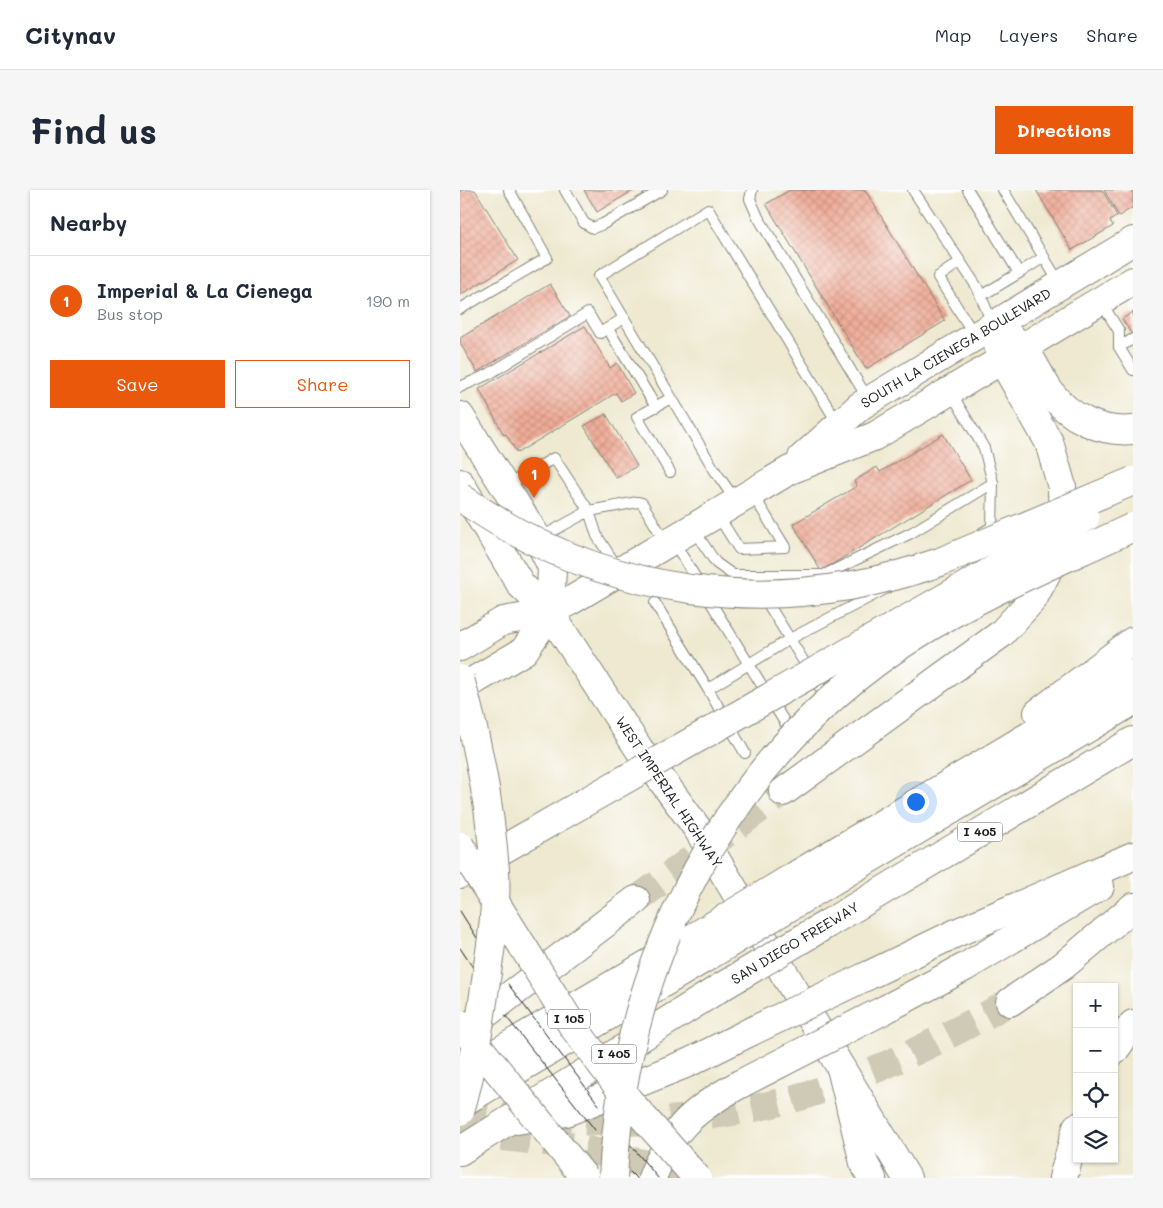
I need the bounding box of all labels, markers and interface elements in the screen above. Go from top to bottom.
text: Citynav [25,19,116,50]
text: Map [935,23,971,47]
text: Layers [999,23,1058,47]
text: Share [1086,23,1138,47]
button: Directions [995,106,1133,154]
text: Find us [30,107,157,153]
text: Nearby [50,209,127,236]
text: Imperial & La Cienega [97,278,313,303]
street label: SOUTH LA CIENEGA BOULEVARD [857,283,1054,412]
text: 1 [62,290,70,311]
text: 190 m [366,290,410,311]
text: Bus stop [97,303,163,324]
button: Save [50,360,225,408]
button: Share [235,360,410,408]
pin: 1 [518,457,550,498]
street label: WEST IMPERIAL HIGHWAY [612,712,727,871]
your location [903,789,929,815]
road number: I 405 [958,822,1002,842]
street label: SAN DIEGO FREEWAY [727,897,862,988]
map controls [1073,983,1118,1163]
button: + [1073,983,1118,1028]
road number: I 105 [548,1010,590,1029]
button: − [1073,1028,1118,1073]
road number: I 405 [592,1044,636,1064]
button: locate [1073,1073,1118,1118]
button: layers [1073,1118,1118,1163]

